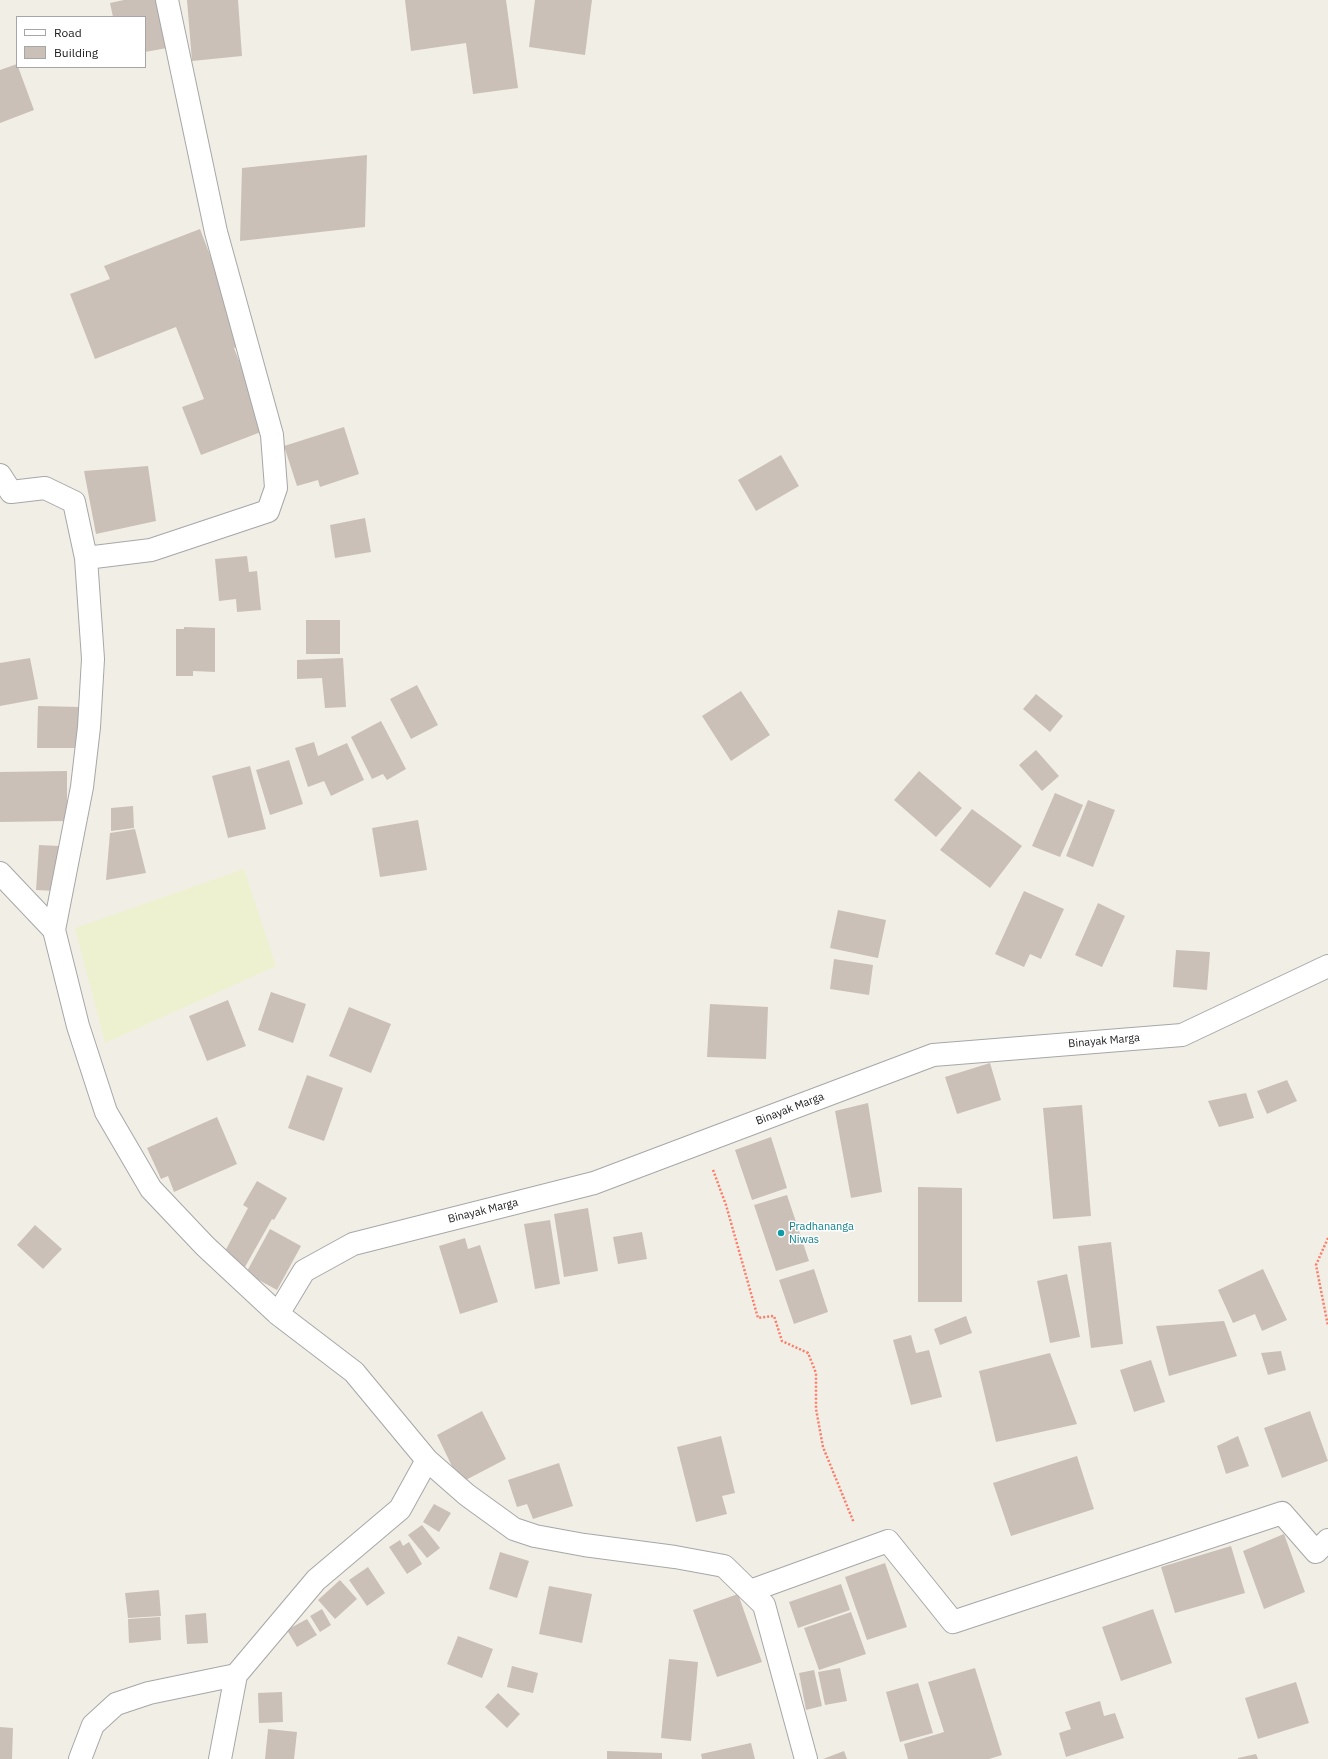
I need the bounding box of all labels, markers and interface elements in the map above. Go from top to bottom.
legend [16,16,146,68]
text: Road [54,25,82,40]
text: Building [54,45,98,60]
street label: Binayak Marga [1068,1031,1140,1051]
street label: Binayak Marga [754,1090,826,1128]
street label: Binayak Marga [447,1196,519,1226]
place label: Pradhananga Niwas [789,1220,854,1246]
marker: Pradhananga Niwas [776,1228,786,1238]

